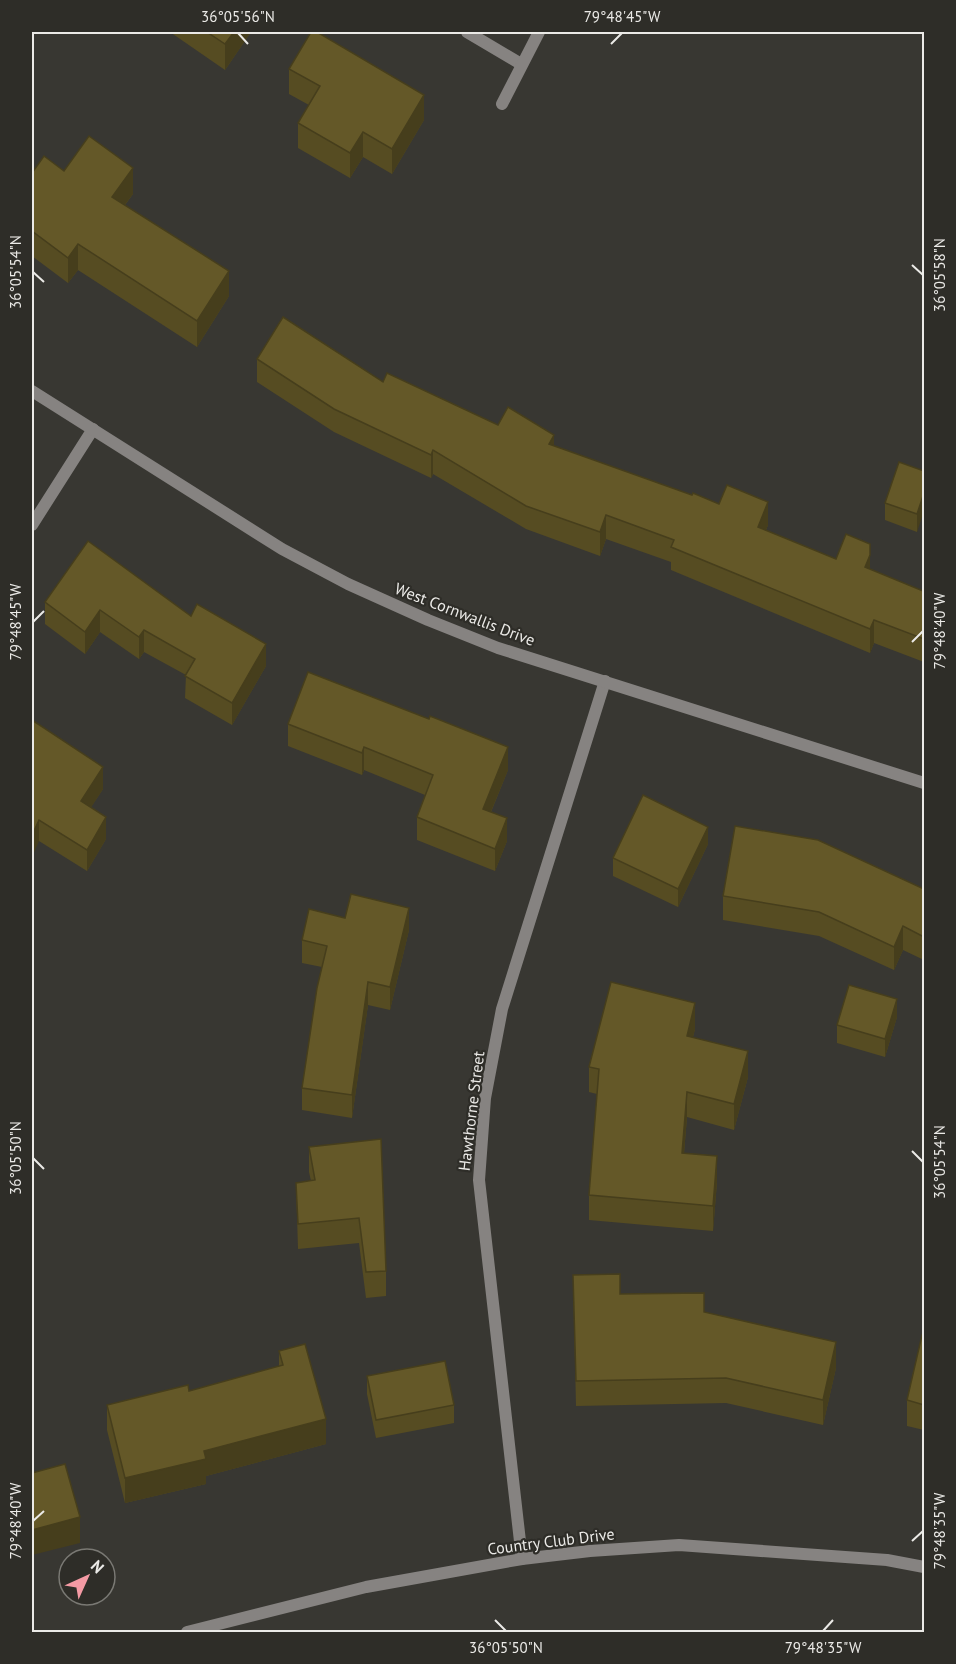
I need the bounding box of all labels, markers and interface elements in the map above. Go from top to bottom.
text: 36°05'56"N [201,7,275,26]
text: 79°48'45"W [584,7,661,26]
text: 36°05'54"N [6,235,25,309]
text: 36°05'58"N [930,238,949,312]
street label: West Cornwallis Drive [392,578,538,650]
text: 79°48'45"W [6,583,25,660]
text: 79°48'40"W [930,592,949,669]
street label: Hawthorne Street [454,1049,488,1172]
text: 36°05'50"N [6,1121,25,1195]
text: 36°05'54"N [930,1125,949,1199]
text: 79°48'40"W [6,1482,25,1559]
text: 79°48'35"W [930,1492,949,1569]
street label: Country Club Drive [486,1523,616,1559]
north arrow [57,1547,117,1607]
text: N [87,1556,108,1577]
text: 36°05'50"N [469,1638,543,1657]
text: 79°48'35"W [785,1638,862,1657]

